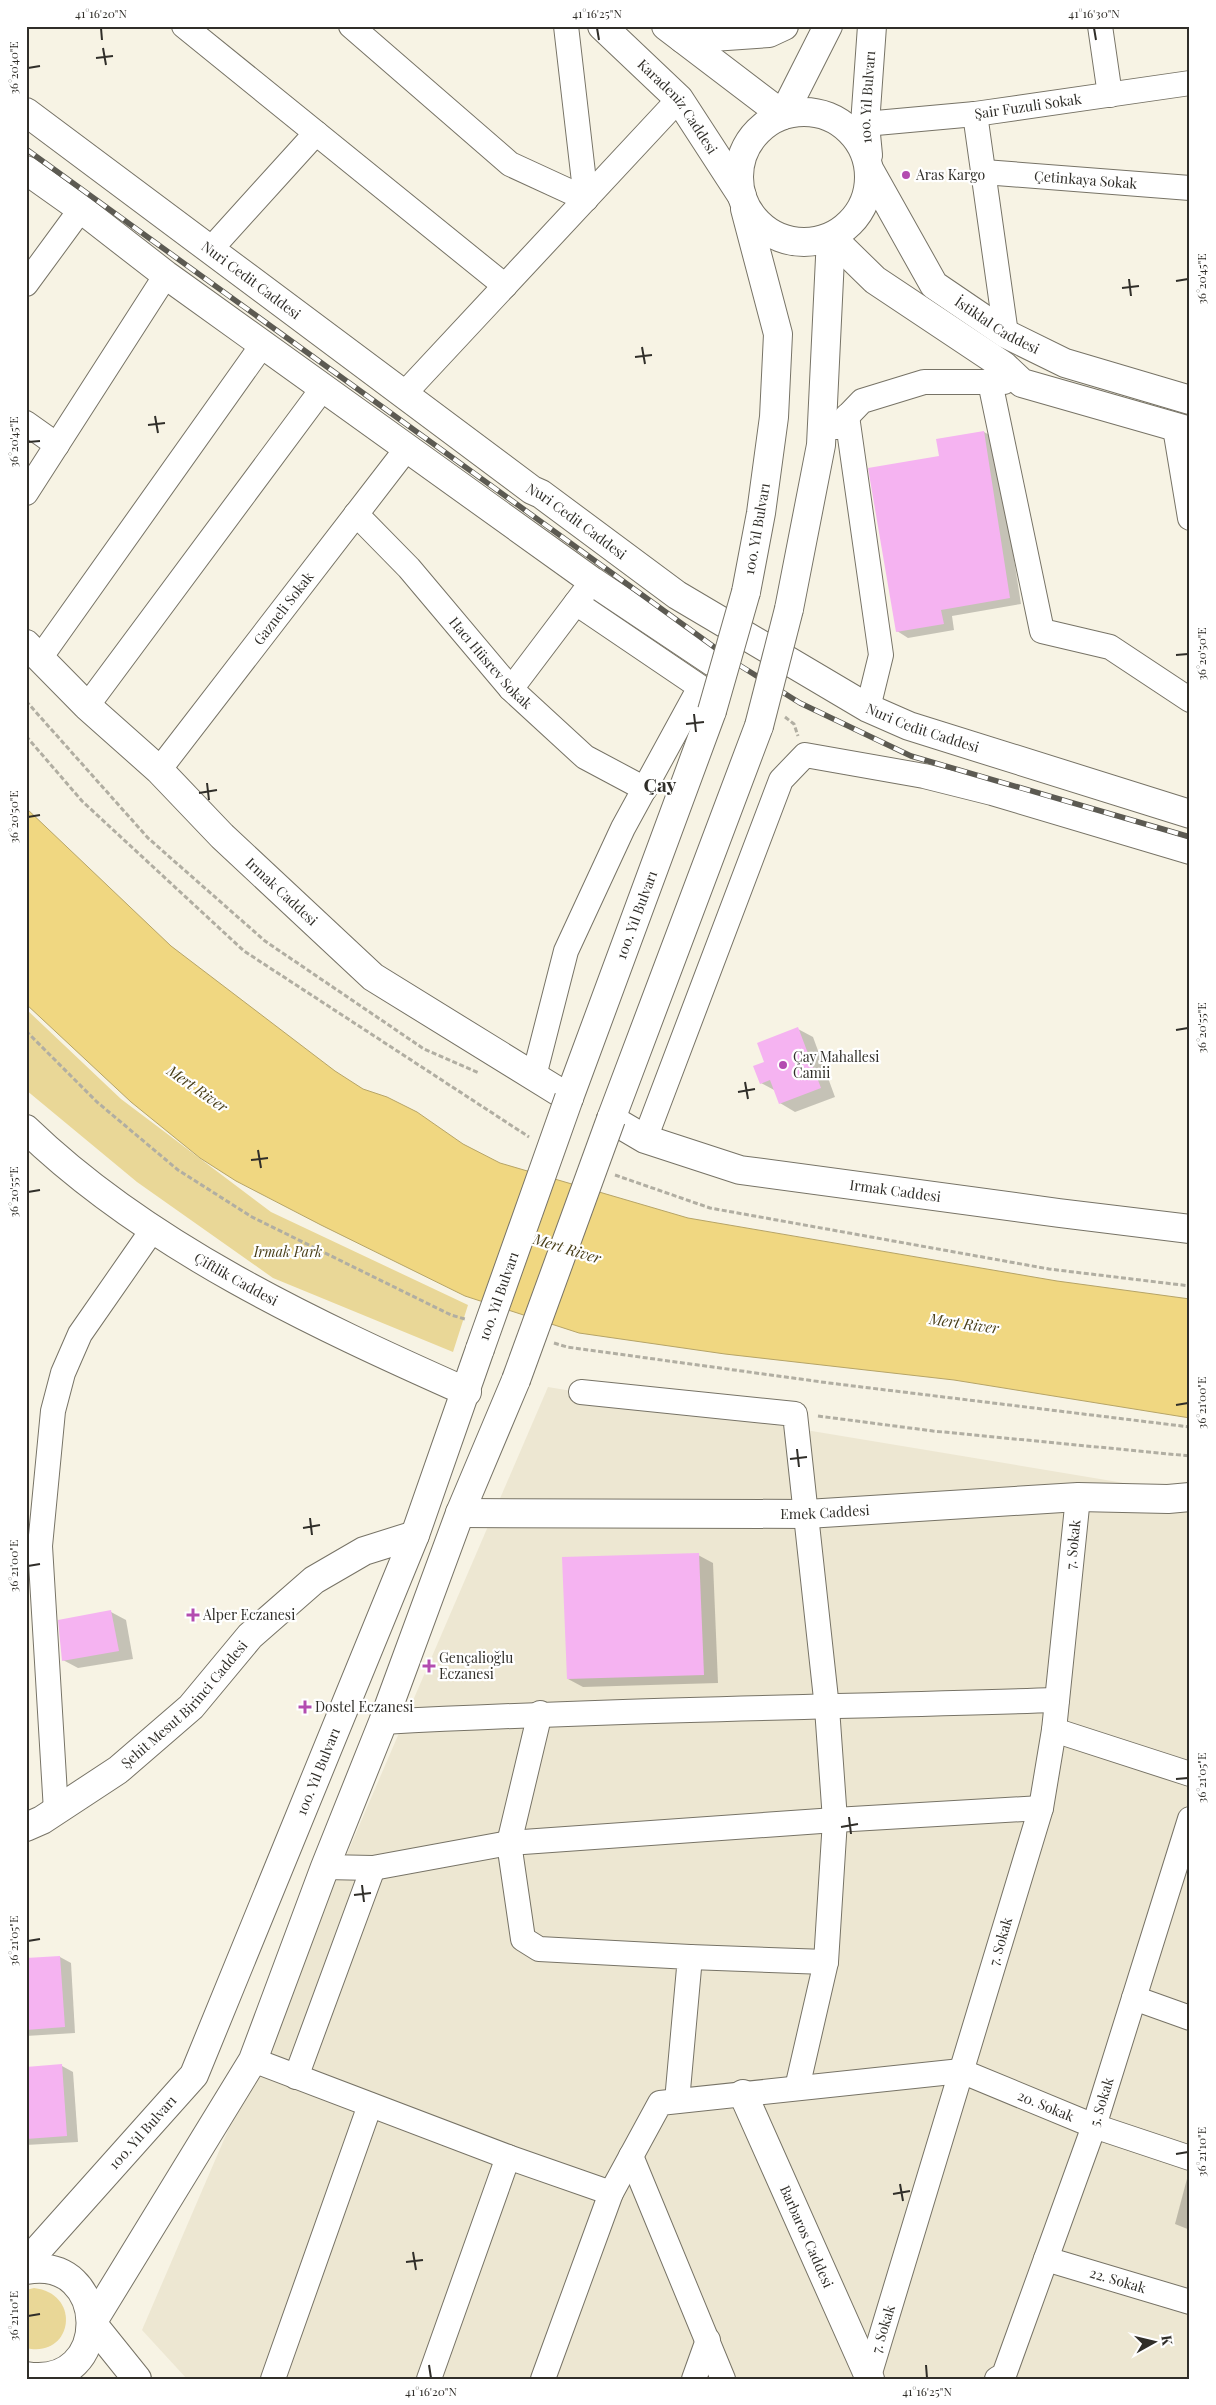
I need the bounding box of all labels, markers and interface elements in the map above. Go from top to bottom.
text: 41°16'20"N [75,5,127,21]
text: 41°16'25"N [572,5,622,21]
text: 41°16'30"N [1068,5,1120,21]
text: 36°20'40"E [5,41,21,95]
street label: 100. Yıl Bulvarı [855,50,879,145]
street label: Karadeniz Caddesi [634,55,722,157]
street label: Şair Fuzuli Sokak [973,89,1083,123]
place label: Aras Kargo [915,165,985,184]
street label: Çetinkaya Sokak [1034,166,1138,193]
marker: Aras Kargo [900,169,912,181]
street label: Nuri Cedit Caddesi [198,236,305,323]
text: 36°20'45"E [1193,253,1209,305]
street label: İstiklal Caddesi [951,292,1043,358]
text: 36°20'45"E [5,416,21,468]
street label: Nuri Cedit Caddesi [522,479,631,563]
street label: 100. Yıl Bulvarı [739,482,774,576]
street label: Gazneli Sokak [249,567,318,649]
street label: Hacı Hüsrev Sokak [445,613,537,713]
text: 36°20'50"E [1193,627,1209,681]
street label: Nuri Cedit Caddesi [863,698,982,756]
district label: Çay [644,771,677,797]
text: 36°20'50"E [5,790,21,844]
street label: Irmak Caddesi [242,853,322,930]
street label: 100. Yıl Bulvarı [611,868,661,962]
text: 36°20'55"E [1193,1002,1209,1054]
place label: Çay Mahallesi Camii [793,1047,879,1082]
water label: Mert River [163,1059,232,1117]
marker: Çay Mahallesi Camii [777,1059,789,1071]
text: 36°20'55"E [5,1166,21,1218]
street label: Irmak Caddesi [849,1175,942,1206]
water label: Mert River [530,1228,604,1268]
park label: Irmak Park [253,1242,322,1261]
street label: Çiftlik Caddesi [191,1248,281,1310]
street label: 100. Yıl Bulvarı [474,1249,523,1343]
water label: Mert River [927,1308,1001,1338]
text: 36°21'00"E [1193,1377,1209,1429]
street label: Emek Caddesi [780,1500,870,1523]
street label: 7. Sokak [1061,1519,1085,1570]
text: 36°21'00"E [5,1540,21,1592]
place label: Alper Eczanesi [202,1605,295,1624]
marker: Alper Eczanesi [187,1609,199,1621]
street label: Şehit Mesut Birinci Caddesi [117,1636,251,1772]
place label: Gençalioğlu Eczanesi [439,1648,513,1683]
marker: Gençalioğlu Eczanesi [423,1660,435,1672]
place label: Dostel Eczanesi [315,1697,413,1716]
marker: Dostel Eczanesi [299,1701,311,1713]
street label: 100. Yıl Bulvarı [291,1725,344,1818]
text: 36°21'05"E [1193,1753,1209,1803]
street label: 7. Sokak [984,1915,1016,1968]
text: 36°21'05"E [5,1916,21,1966]
street label: 5. Sokak [1084,2075,1118,2129]
street label: 20. Sokak [1015,2085,1077,2126]
street label: 100. Yıl Bulvarı [104,2091,180,2173]
text: 36°21'10"E [1193,2127,1209,2177]
street label: Barbaros Caddesi [776,2182,838,2291]
street label: 22. Sokak [1088,2263,1149,2297]
text: 36°21'10"E [5,2291,21,2341]
street label: 7. Sokak [866,2302,899,2355]
north arrow [1128,2318,1178,2368]
text: K [1157,2334,1178,2347]
text: 41°16'20"N [405,2383,457,2399]
text: 41°16'25"N [902,2383,952,2399]

